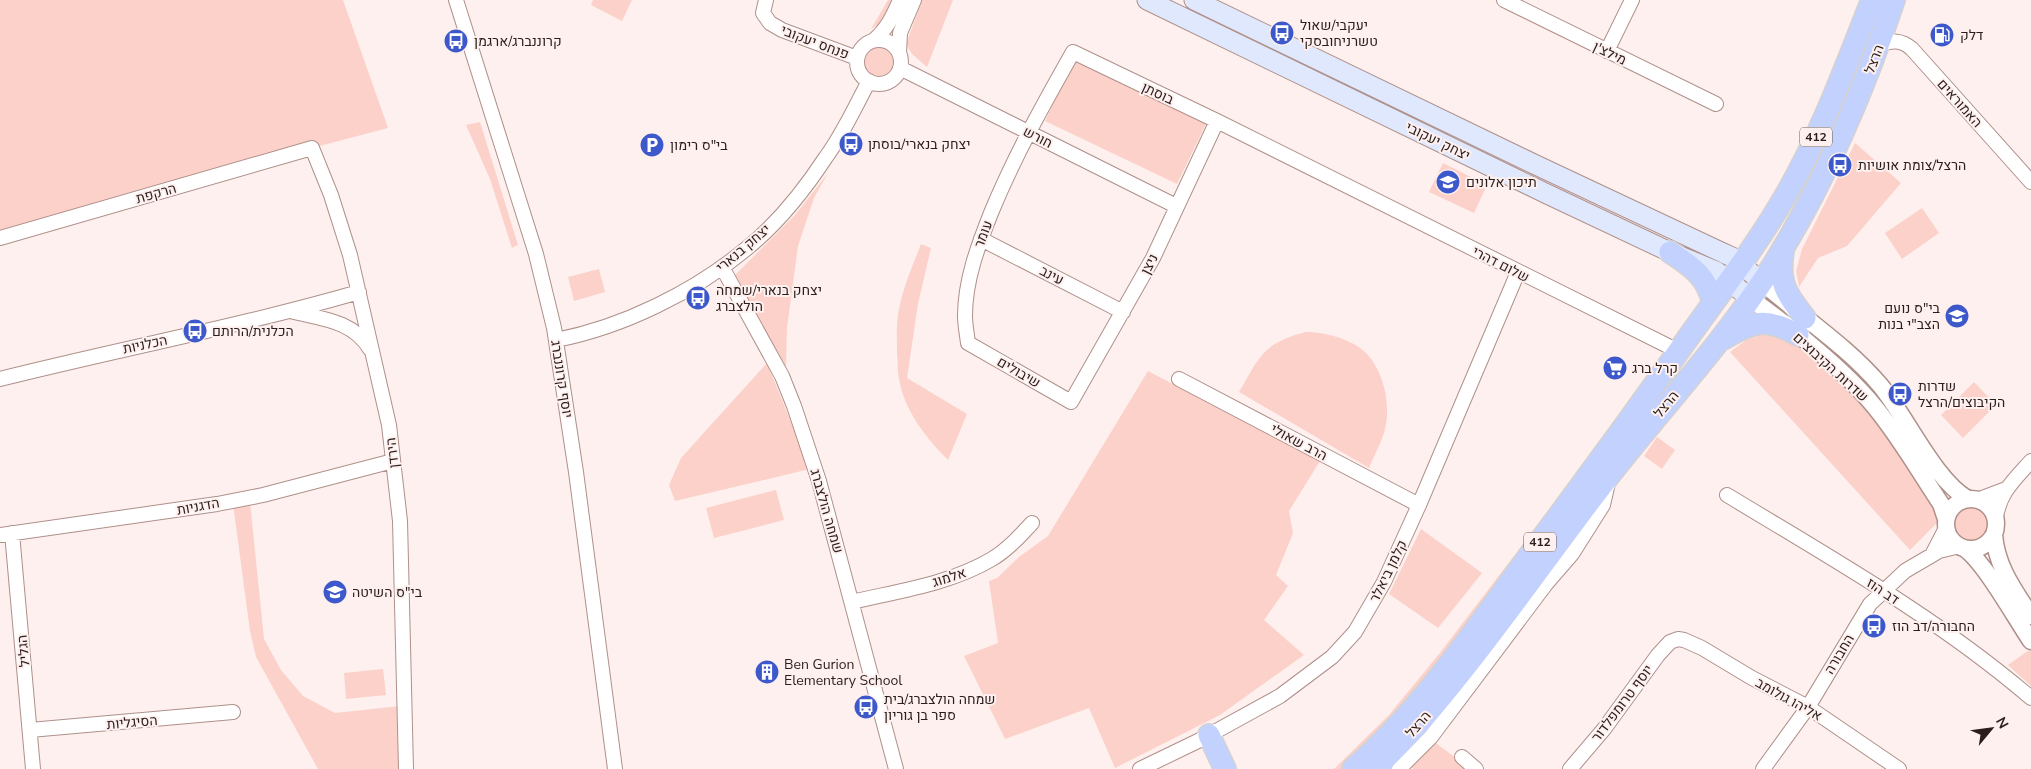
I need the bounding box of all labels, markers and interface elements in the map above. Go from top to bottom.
place label: יעקבי/שאול טשרניחובסקי [1300,16,1378,51]
bus stop icon: יעקבי/שאול טשרניחובסקי [1269,20,1295,46]
street label: פנחס יעקובי [778,21,852,64]
fuel station icon: דלק [1929,22,1955,48]
place label: דלק [1960,26,1983,45]
bus stop icon: קרוננברג/ארגמן [443,28,469,54]
place label: קרוננברג/ארגמן [474,32,562,51]
street label: מילצ'ן [1590,37,1630,70]
street label: הרצל [1860,42,1889,77]
street label: האמוראים [1933,75,1986,132]
street label: בוסתן [1139,78,1177,109]
street label: יצחק יעקובי [1402,118,1473,165]
street label: חורש [1020,122,1056,153]
road number: 412 [1800,128,1832,146]
bus stop icon: יצחק בנארי/בוסתן [838,131,864,157]
parking icon: בי"ס רימון [639,132,665,158]
place label: יצחק בנארי/בוסתן [868,135,970,154]
place label: בי"ס רימון [670,136,728,155]
bus stop icon: הרצל/צומת אושיות [1827,152,1853,178]
place label: הרצל/צומת אושיות [1858,156,1966,175]
school or university icon: תיכון אלונים [1435,169,1461,195]
place label: תיכון אלונים [1466,173,1537,192]
street label: הרקפת [134,179,179,208]
street label: עומר [970,218,997,251]
street label: יצחק בנארי [712,220,774,277]
street label: שלום דהרי [1469,242,1533,287]
street label: ניצן [1136,251,1163,278]
street label: עינב [1036,261,1067,290]
place label: יצחק בנארי/שמחה הולצברג [716,281,822,316]
bus stop icon: יצחק בנארי/שמחה הולצברג [685,285,711,311]
place label: בי"ס נועם הצב"י בנות [1878,299,1941,334]
school or university icon: בי"ס נועם הצב"י בנות [1944,303,1970,329]
bus stop icon: הכלנית/הרותם [182,318,208,344]
place label: הכלנית/הרותם [212,322,294,341]
street label: שדרות הקיבוצים [1789,328,1872,406]
street label: הכלניות [121,331,169,358]
street label: יוסף קרוננברג [546,339,577,419]
street label: שיבולים [994,352,1044,392]
supermarket icon: קרל ברג [1602,355,1628,381]
place label: קרל ברג [1632,359,1678,378]
place label: שדרות הקיבוצים/הרצל [1918,377,2005,412]
bus stop icon: שדרות הקיבוצים/הרצל [1887,381,1913,407]
street label: הרצל [1650,387,1683,422]
street label: הרב שאולי [1267,420,1330,465]
street label: הירדן [381,437,404,469]
street label: שמחה הולצברג [805,467,848,556]
street label: הדגניות [175,493,221,520]
road number: 412 [1524,532,1556,552]
street label: קלמן ביאלר [1365,537,1412,606]
street label: אלמוג [930,563,969,592]
street label: דב הוז [1863,574,1903,609]
school or university icon: בי"ס השיטה [322,579,348,605]
place label: בי"ס השיטה [352,583,423,602]
bus stop icon: החבורה/דב הוז [1861,613,1887,639]
place label: החבורה/דב הוז [1892,617,1975,636]
street label: החבורה [1820,631,1859,678]
street label: הגליל [13,634,34,668]
place label: Ben Gurion Elementary School [784,655,903,690]
building icon: Ben Gurion Elementary School [754,659,780,685]
street label: יוסף טרומפלדור [1587,661,1658,746]
street label: אליהו גולומב [1752,673,1826,726]
place label: שמחה הולצברג/בית ספר בן גוריון [884,690,996,725]
bus stop icon: שמחה הולצברג/בית ספר בן גוריון [853,694,879,720]
north arrow [1966,704,2016,754]
street label: הרצל [1401,707,1435,742]
street label: הסיגליות [106,711,158,734]
text: N [1991,714,2013,732]

